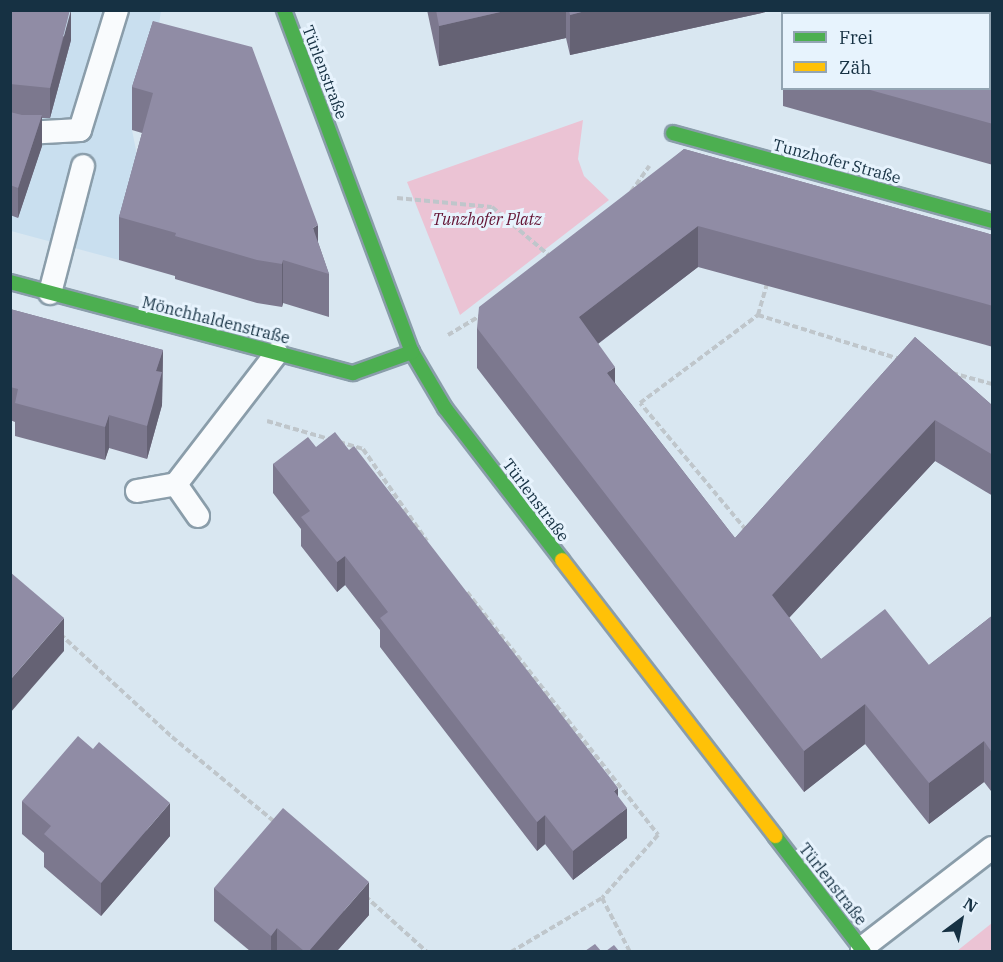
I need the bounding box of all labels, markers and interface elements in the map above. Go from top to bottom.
legend [781,12,991,90]
street label: Türlenstraße [298,22,352,122]
text: Frei [839,26,873,49]
text: Zäh [839,56,872,79]
street label: Tunzhofer Straße [771,135,903,187]
park label: Tunzhofer Platz [432,209,542,229]
street label: Mönchhaldenstraße [140,292,292,348]
street label: Türlenstraße [499,455,573,545]
street label: Türlenstraße [795,839,871,929]
north arrow [931,890,991,950]
text: N [960,893,981,917]

